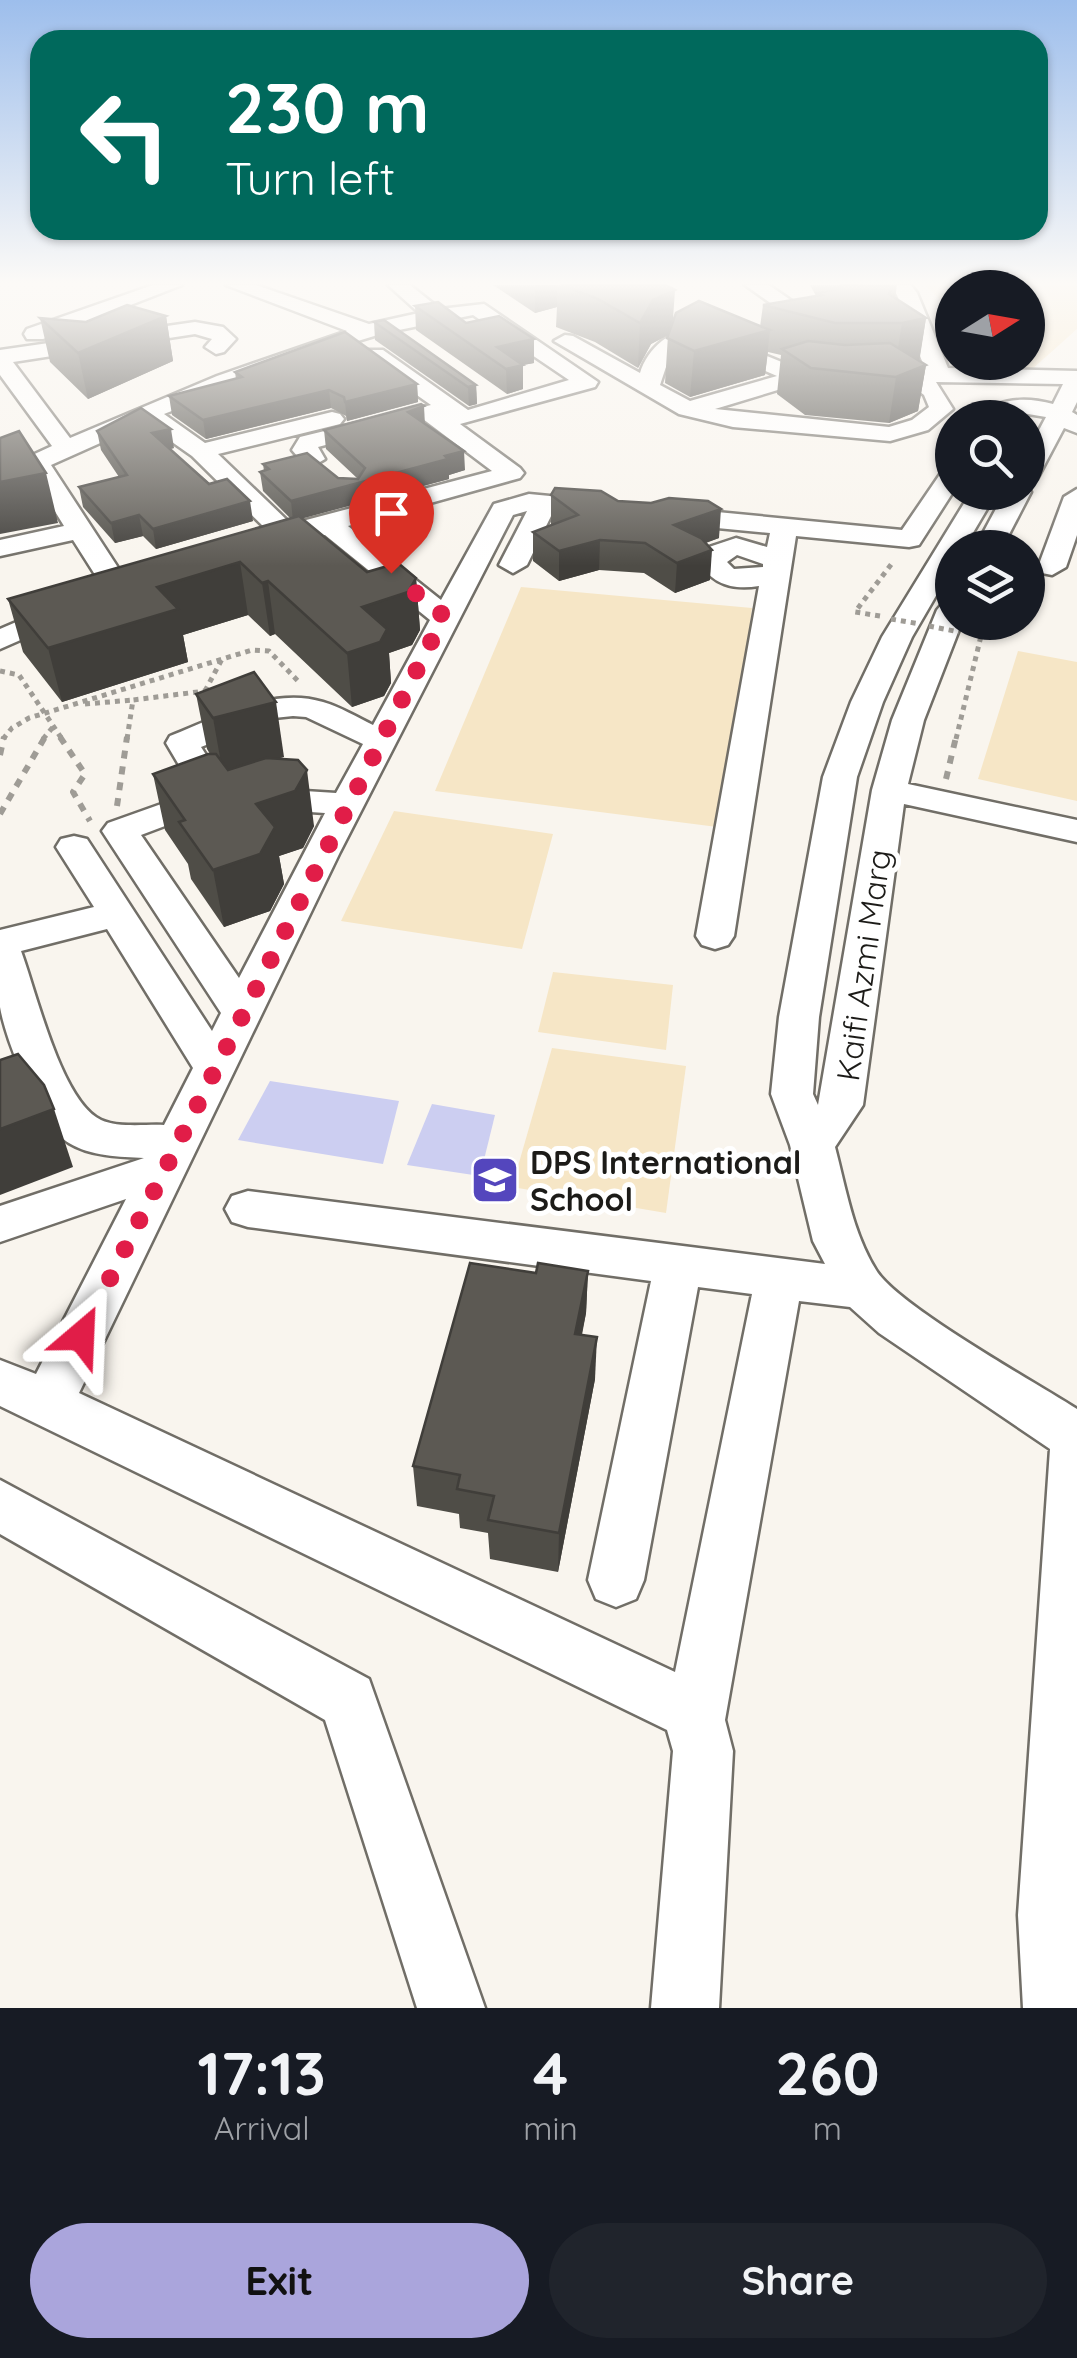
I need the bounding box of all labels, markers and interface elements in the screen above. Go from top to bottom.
text: 230 m [225,63,430,151]
icon: left [60,70,190,200]
text: Turn left [225,150,395,206]
north arrow [935,270,1045,380]
map controls [935,270,1045,640]
button: search [935,400,1045,510]
pin [349,471,434,574]
icon: arrive [364,486,419,541]
button: layers [935,530,1045,640]
street label: Kaifi Azmi Marg [827,847,899,1083]
place label: DPS International School [530,1142,801,1219]
school or university icon: DPS International School [469,1154,521,1206]
position arrow [29,1284,133,1388]
text: 17:13 [198,2035,326,2110]
text: 4 [533,2035,568,2110]
text: 260 [775,2035,879,2110]
text: Arrival [214,2108,310,2148]
text: min [523,2108,578,2148]
text: m [813,2108,842,2148]
button: Exit [30,2223,529,2338]
button: Share [549,2223,1047,2338]

